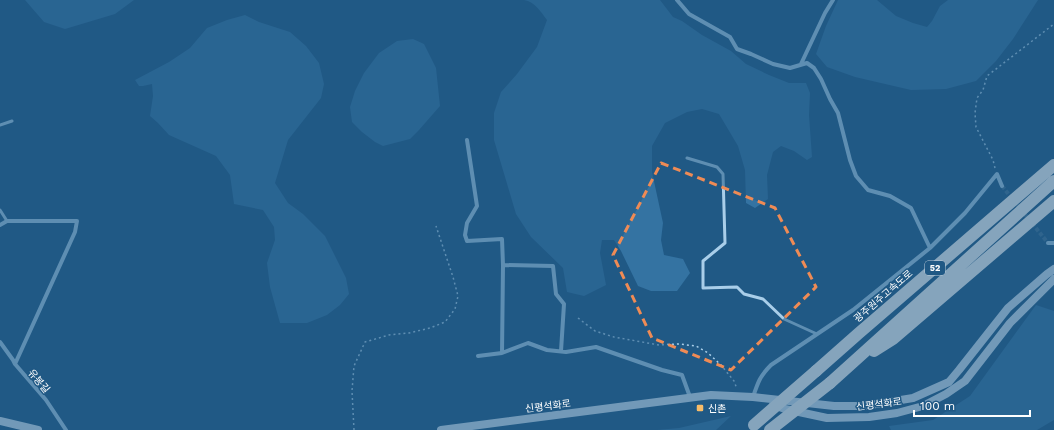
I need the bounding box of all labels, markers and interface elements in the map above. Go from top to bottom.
road number: 52 [925,261,945,275]
street label: 광주원주고속도로 [852,268,914,324]
street label: 유봉길 [26,367,52,395]
scale bar [914,392,1030,418]
street label: 신평석화로 [856,396,902,412]
street label: 신평석화로 [525,398,571,414]
text: 100 m [920,399,955,413]
marker: 신촌 [695,403,705,413]
place label: 신촌 [708,403,726,414]

